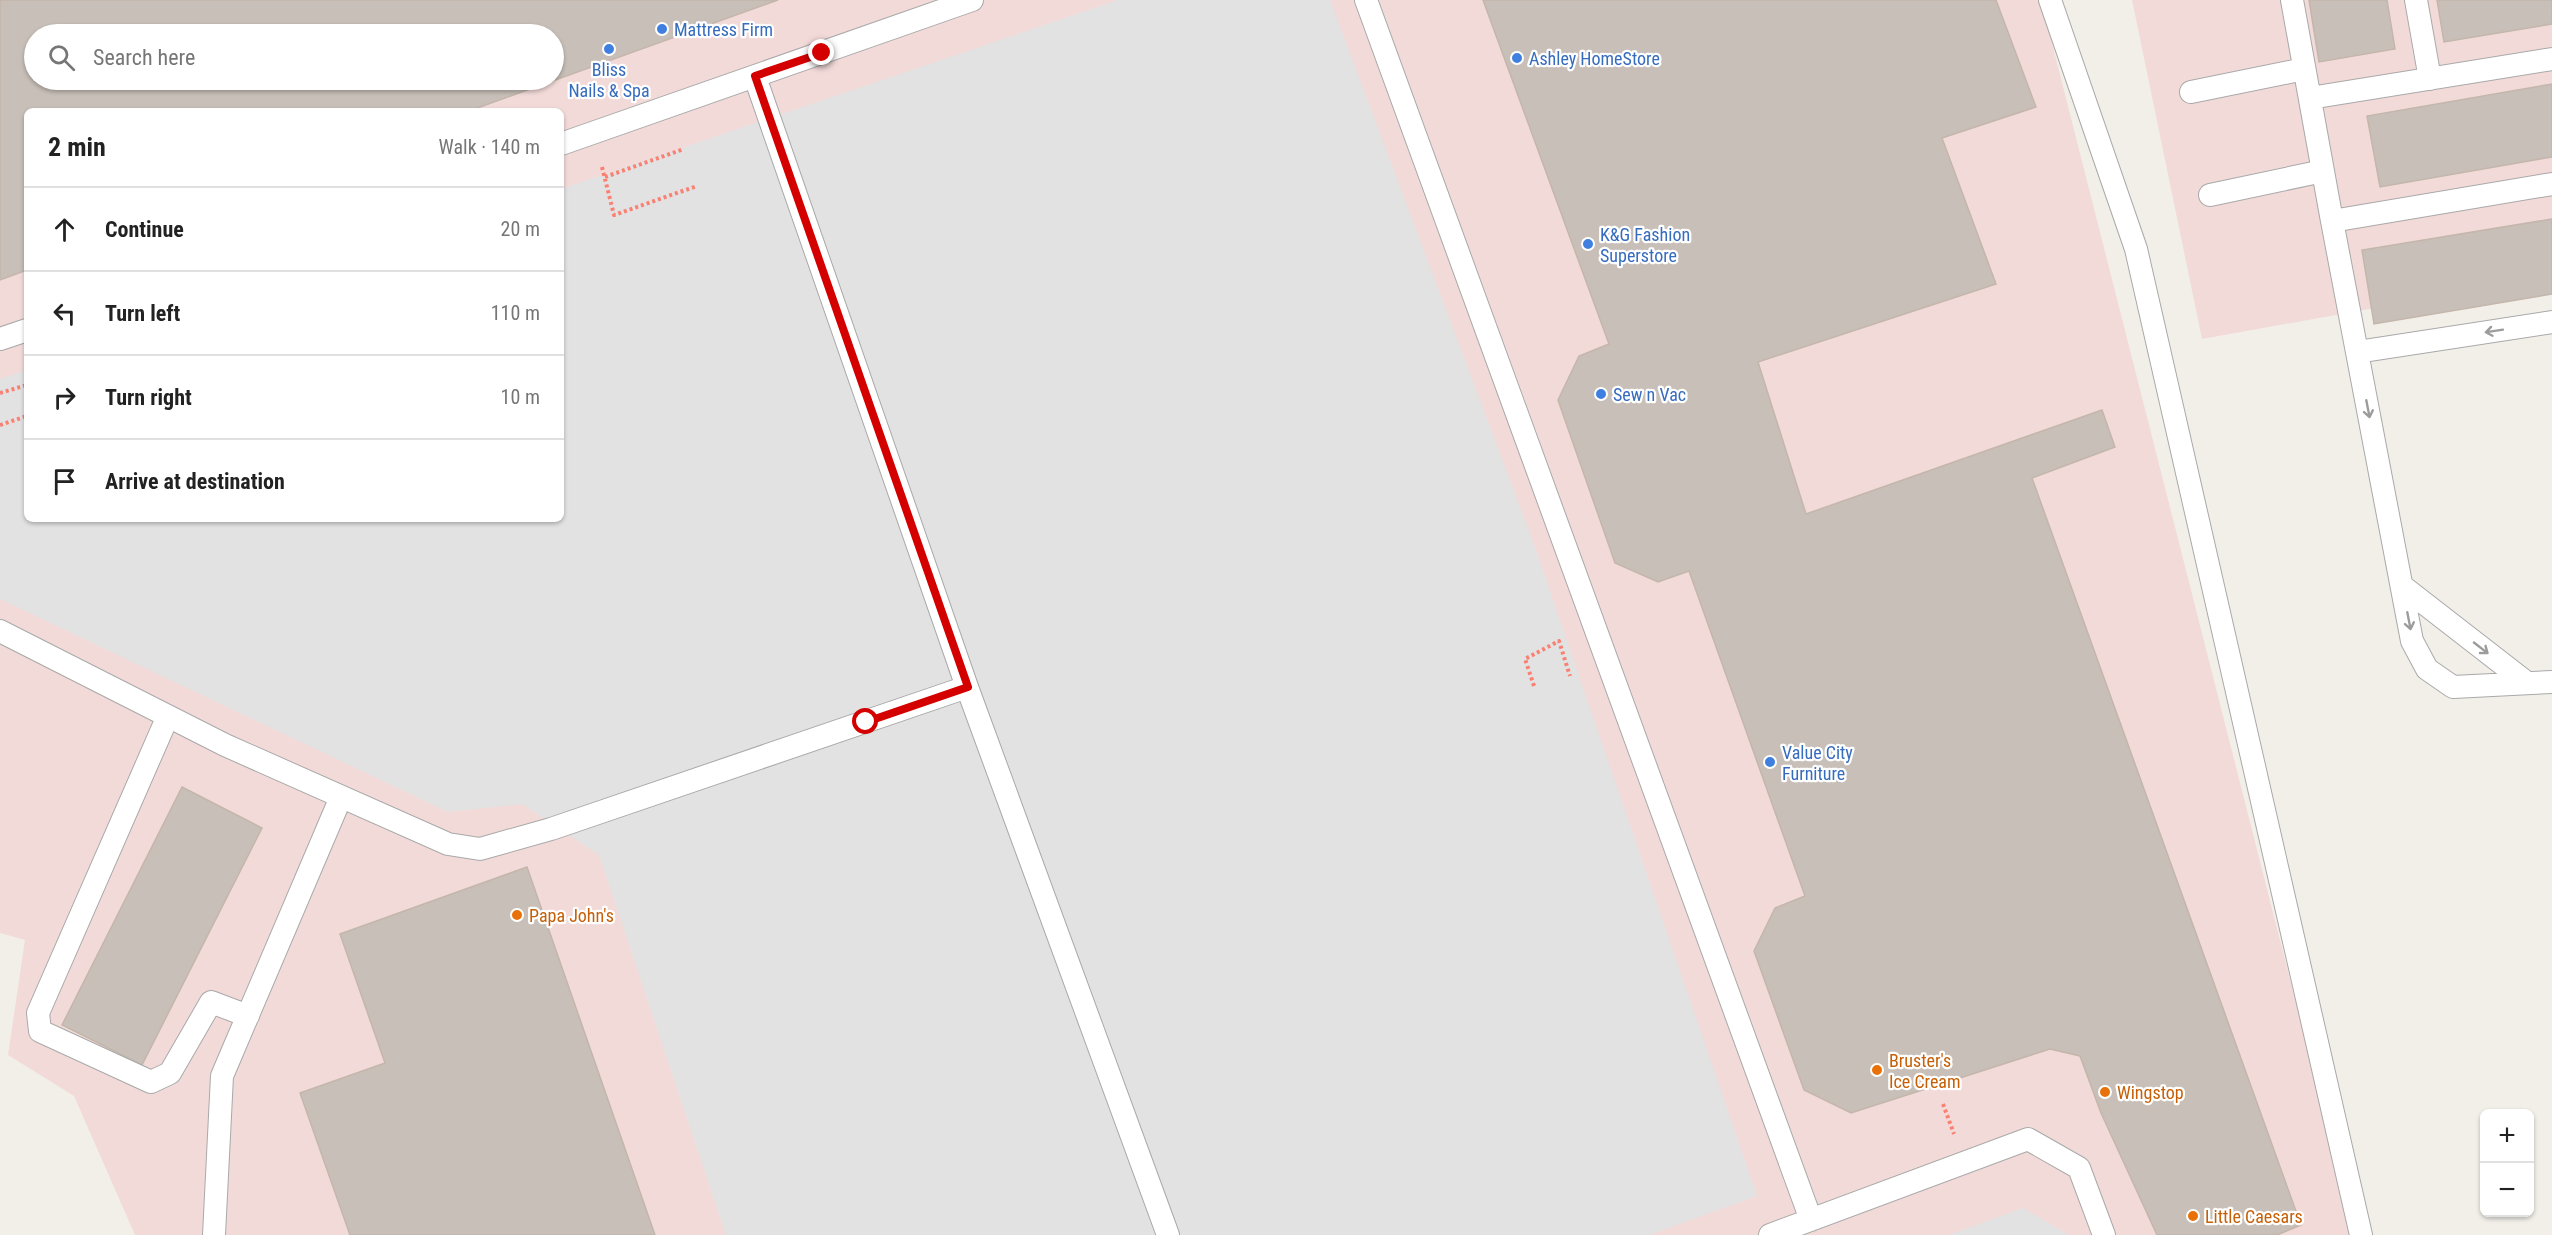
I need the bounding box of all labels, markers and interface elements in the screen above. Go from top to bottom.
place label: Mattress Firm [674,19,773,40]
marker: Mattress Firm [655,22,669,36]
search box [24,24,564,90]
route end [808,39,834,65]
icon: search [45,41,78,74]
marker: Bliss Nails & Spa [602,42,616,56]
text: Search here [93,45,195,70]
place label: Ashley HomeStore [1529,48,1660,69]
marker: Ashley HomeStore [1510,51,1524,65]
place label: Bliss Nails & Spa [568,59,650,101]
text: 2 min [48,132,106,162]
text: Walk · 140 m [439,135,540,159]
icon: ahead [48,213,81,246]
text: Continue [105,217,184,242]
text: 20 m [501,217,540,241]
place label: K&G Fashion Superstore [1600,224,1690,266]
marker: K&G Fashion Superstore [1581,237,1595,251]
icon: left [48,297,81,330]
text: Turn left [105,301,180,326]
text: 110 m [491,301,540,325]
one-way arrow [2485,325,2505,336]
icon: right [48,381,81,414]
place label: Sew n Vac [1613,384,1686,405]
text: Turn right [105,385,192,410]
text: 10 m [501,385,540,409]
marker: Sew n Vac [1594,387,1608,401]
one-way arrow [2363,399,2374,419]
icon: arrive [48,465,81,498]
text: Arrive at destination [105,469,285,494]
one-way arrow [2403,611,2414,631]
one-way arrow [2473,641,2489,654]
route start [852,708,878,734]
place label: Value City Furniture [1782,742,1853,784]
marker: Value City Furniture [1763,755,1777,769]
place label: Papa John's [529,905,614,926]
marker: Papa John's [510,908,524,922]
place label: Bruster's Ice Cream [1889,1050,1961,1092]
marker: Bruster's Ice Cream [1870,1063,1884,1077]
place label: Wingstop [2117,1082,2184,1103]
marker: Wingstop [2098,1085,2112,1099]
map controls [2480,1109,2534,1217]
button: + [2480,1109,2534,1163]
button: − [2480,1163,2534,1217]
place label: Little Caesars [2205,1206,2303,1227]
marker: Little Caesars [2186,1209,2200,1223]

